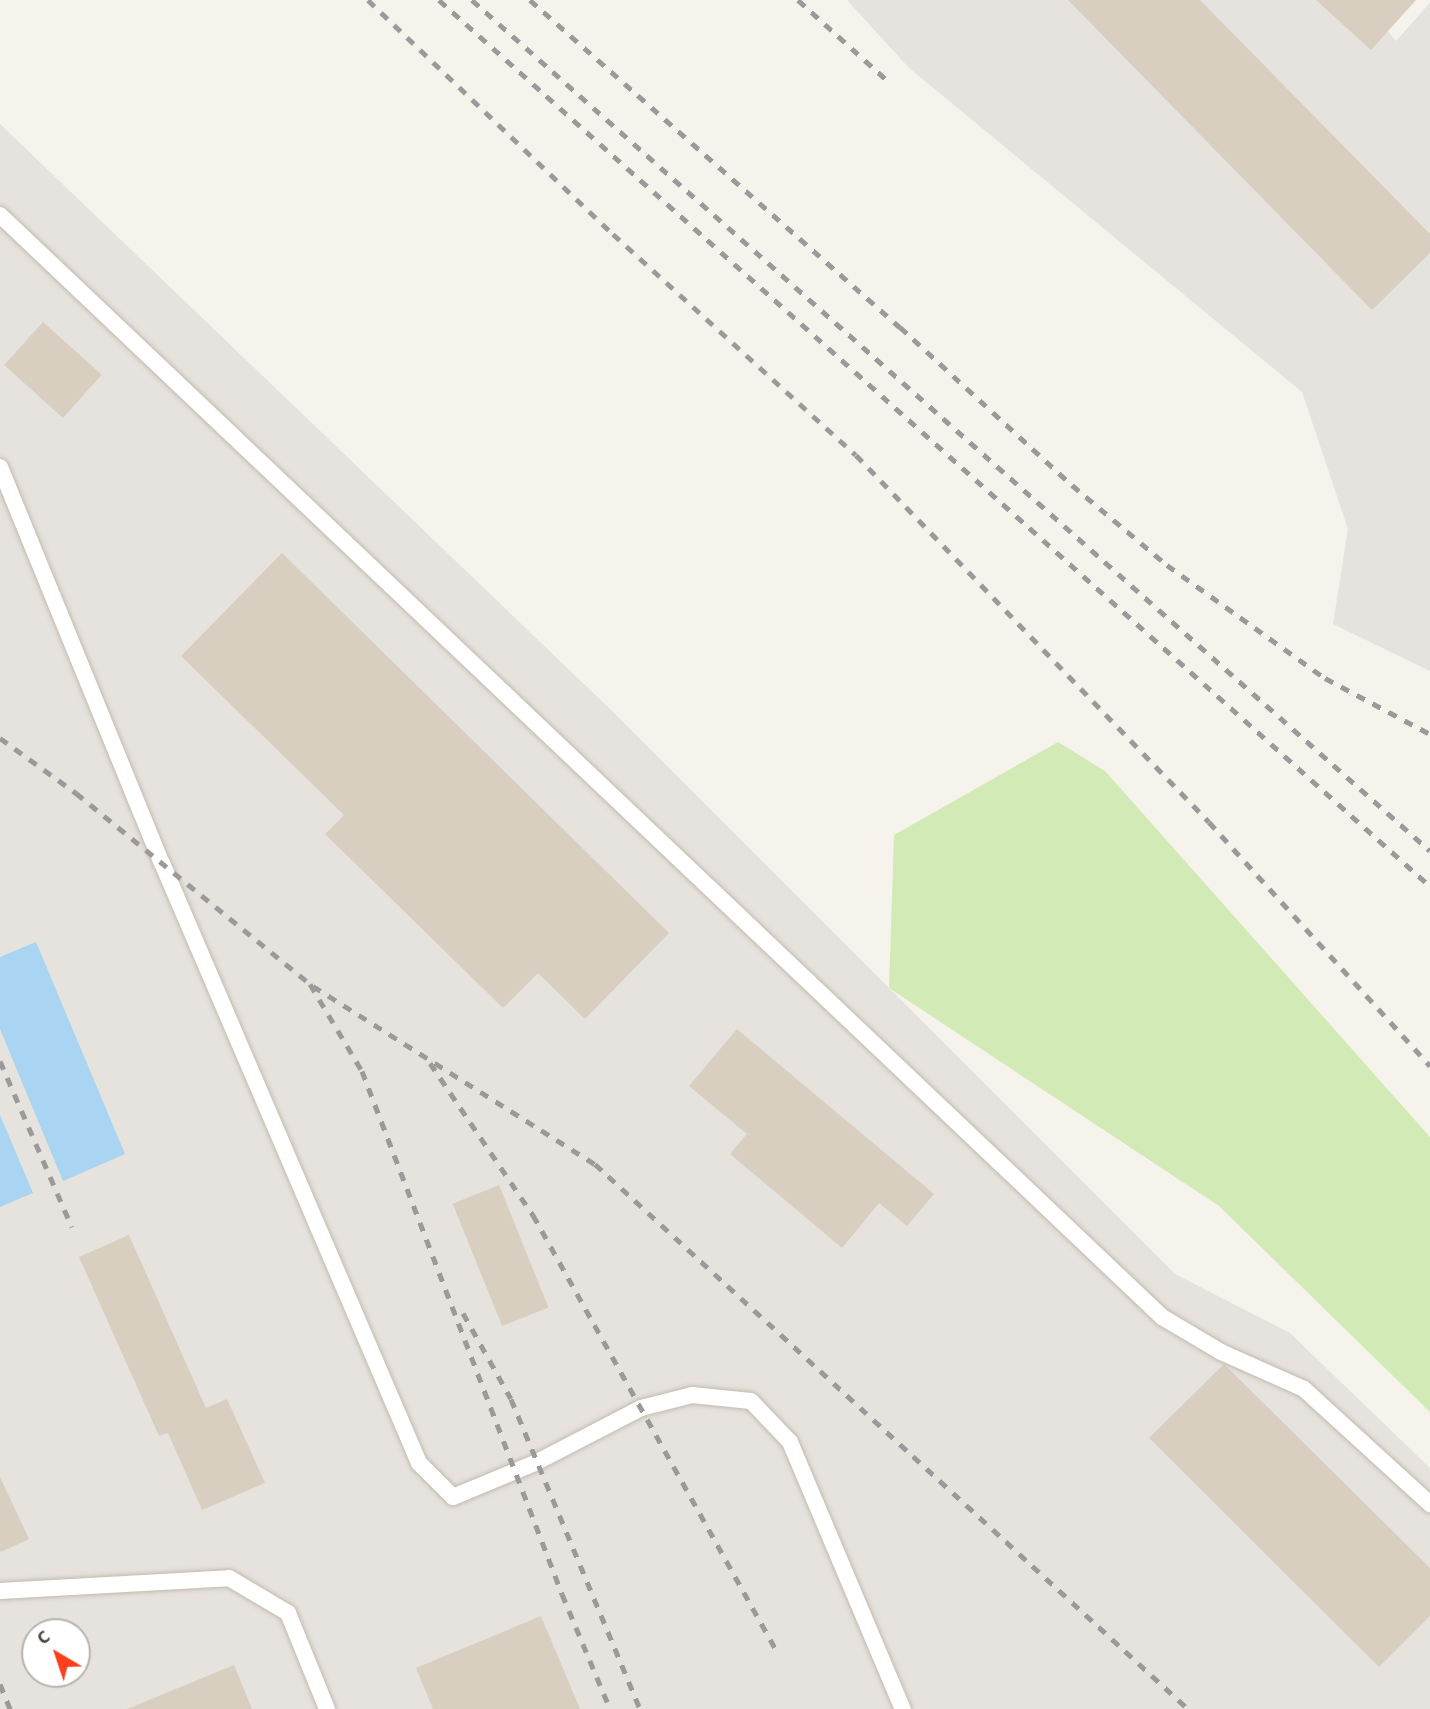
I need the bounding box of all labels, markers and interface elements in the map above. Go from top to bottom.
north arrow [21,1618,91,1688]
text: С [34,1627,54,1649]

